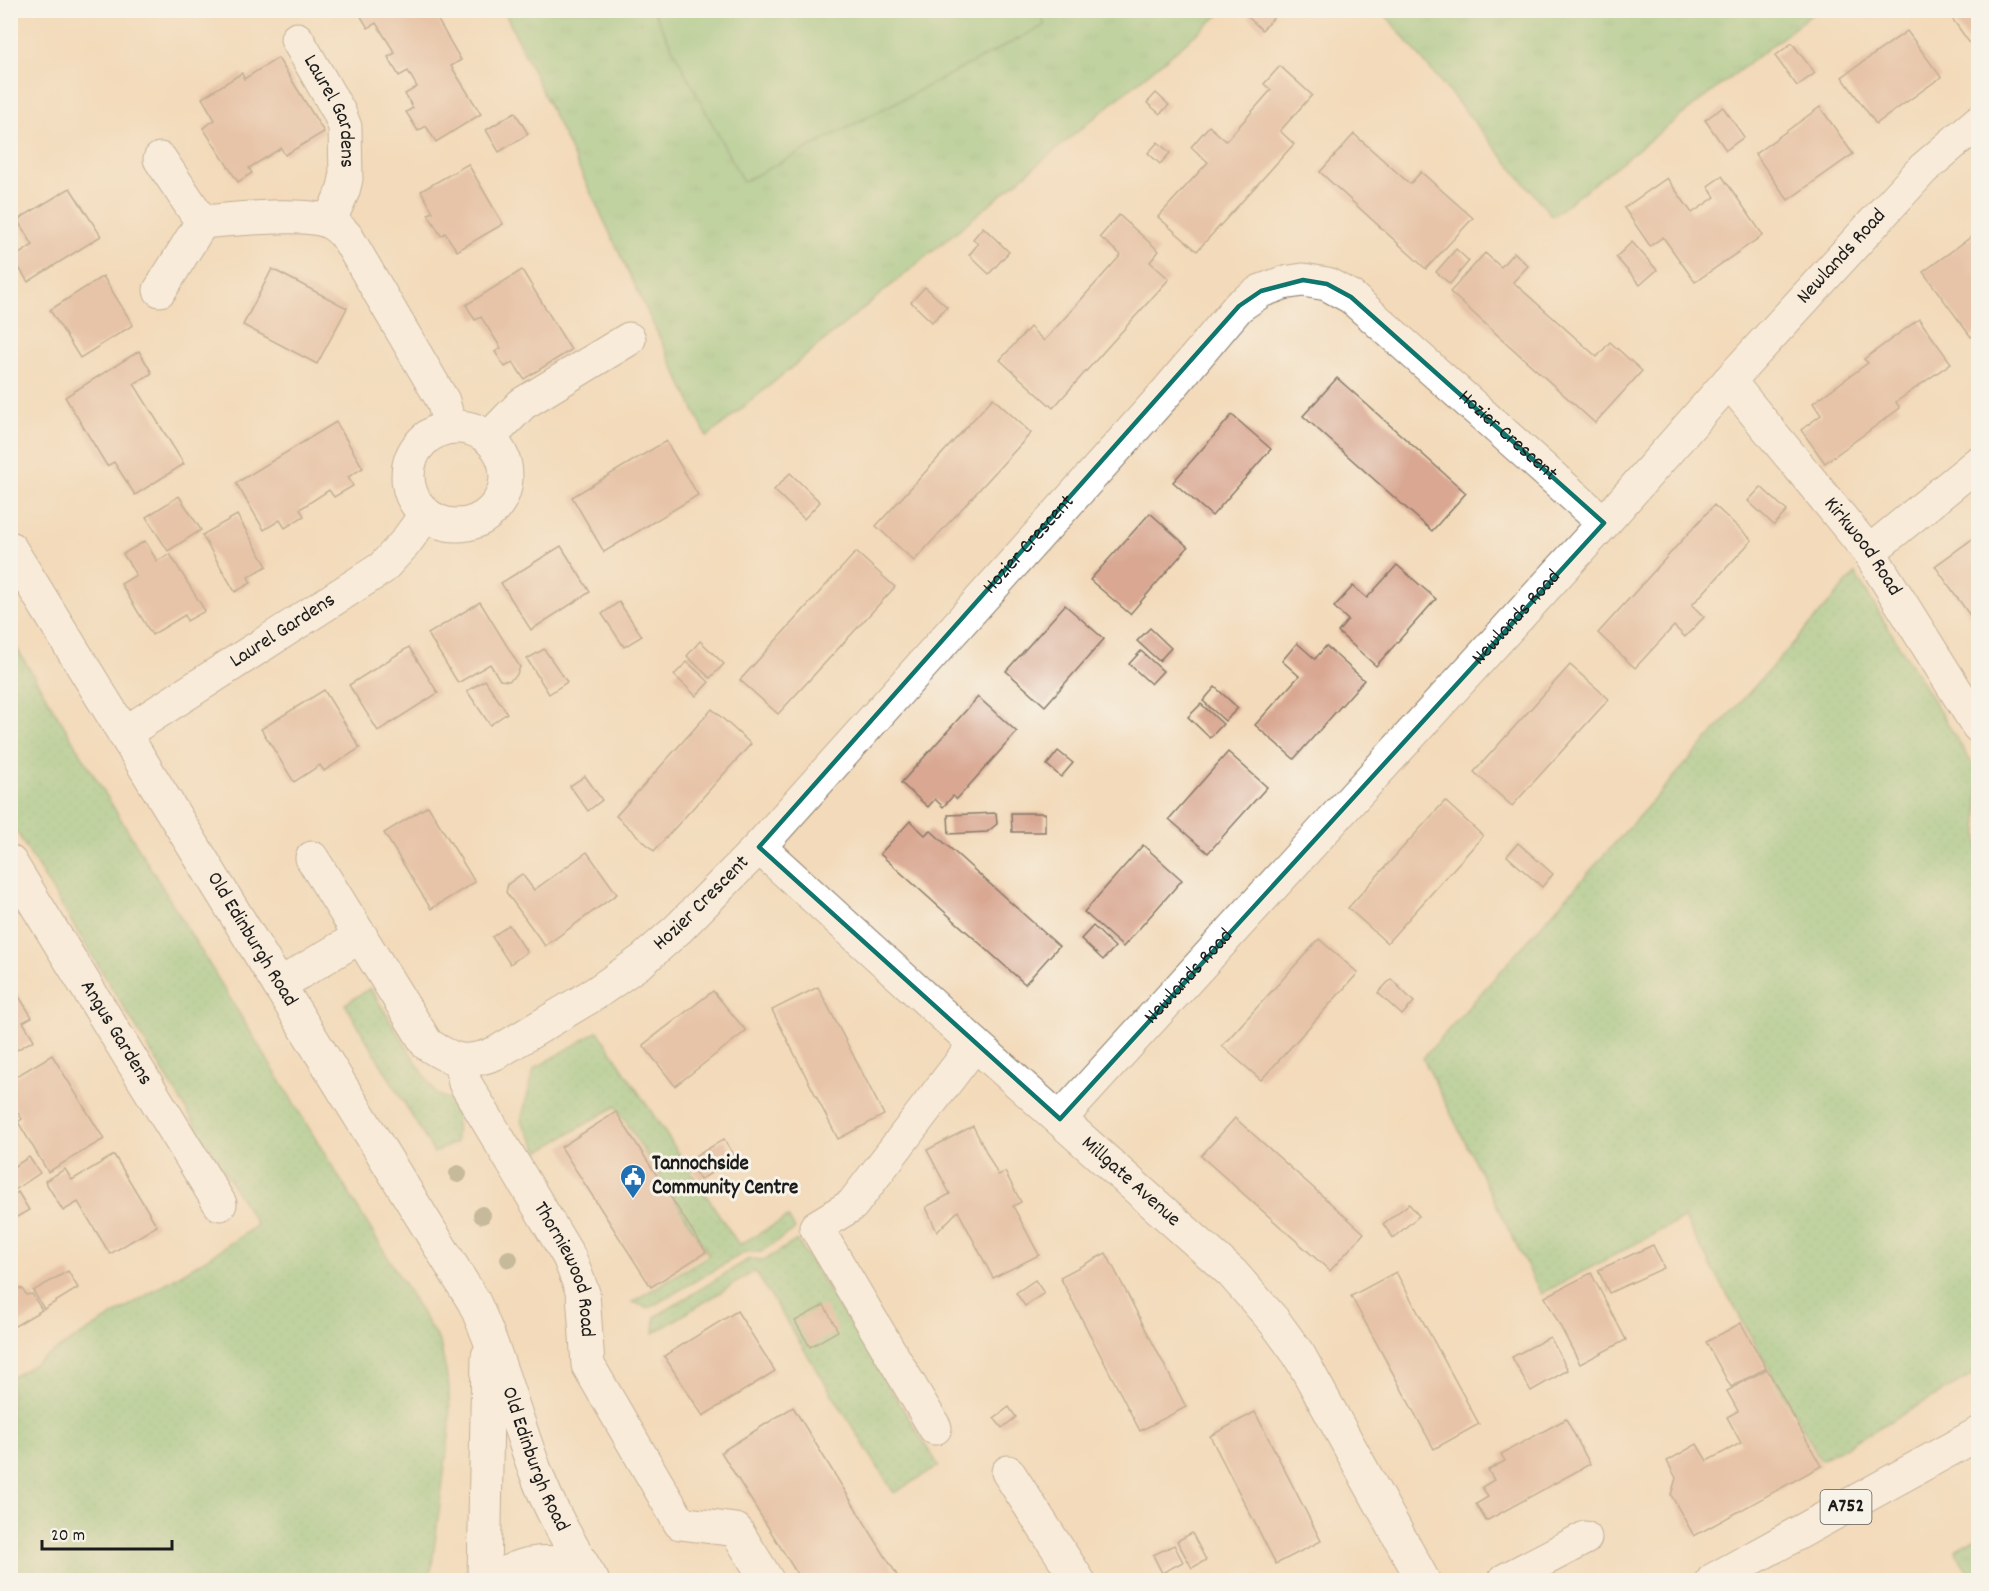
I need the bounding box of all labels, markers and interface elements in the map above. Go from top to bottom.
street label: Laurel Gardens [294,50,361,168]
street label: Newlands Road [1791,203,1894,312]
street label: Hozier Crescent [1450,383,1564,489]
street label: Hozier Crescent [977,488,1083,602]
street label: Kirkwood Road [1816,491,1908,602]
street label: Newlands Road [1465,564,1569,673]
street label: Laurel Gardens [224,586,342,677]
street label: Hozier Crescent [647,849,757,959]
street label: Old Edinburgh Road [198,866,304,1013]
street label: Newlands Road [1138,923,1241,1032]
street label: Angus Gardens [71,975,159,1092]
street label: Millgate Avenue [1074,1130,1187,1235]
place label: Tannochside Community Centre [652,1150,798,1204]
public building icon: Tannochside Community Centre [618,1162,648,1200]
street label: Thorniewood Road [525,1197,601,1338]
street label: Old Edinburgh Road [493,1383,576,1538]
road number: A752 [1820,1490,1872,1524]
scale bar [42,1513,172,1551]
text: 20 m [51,1524,85,1549]

